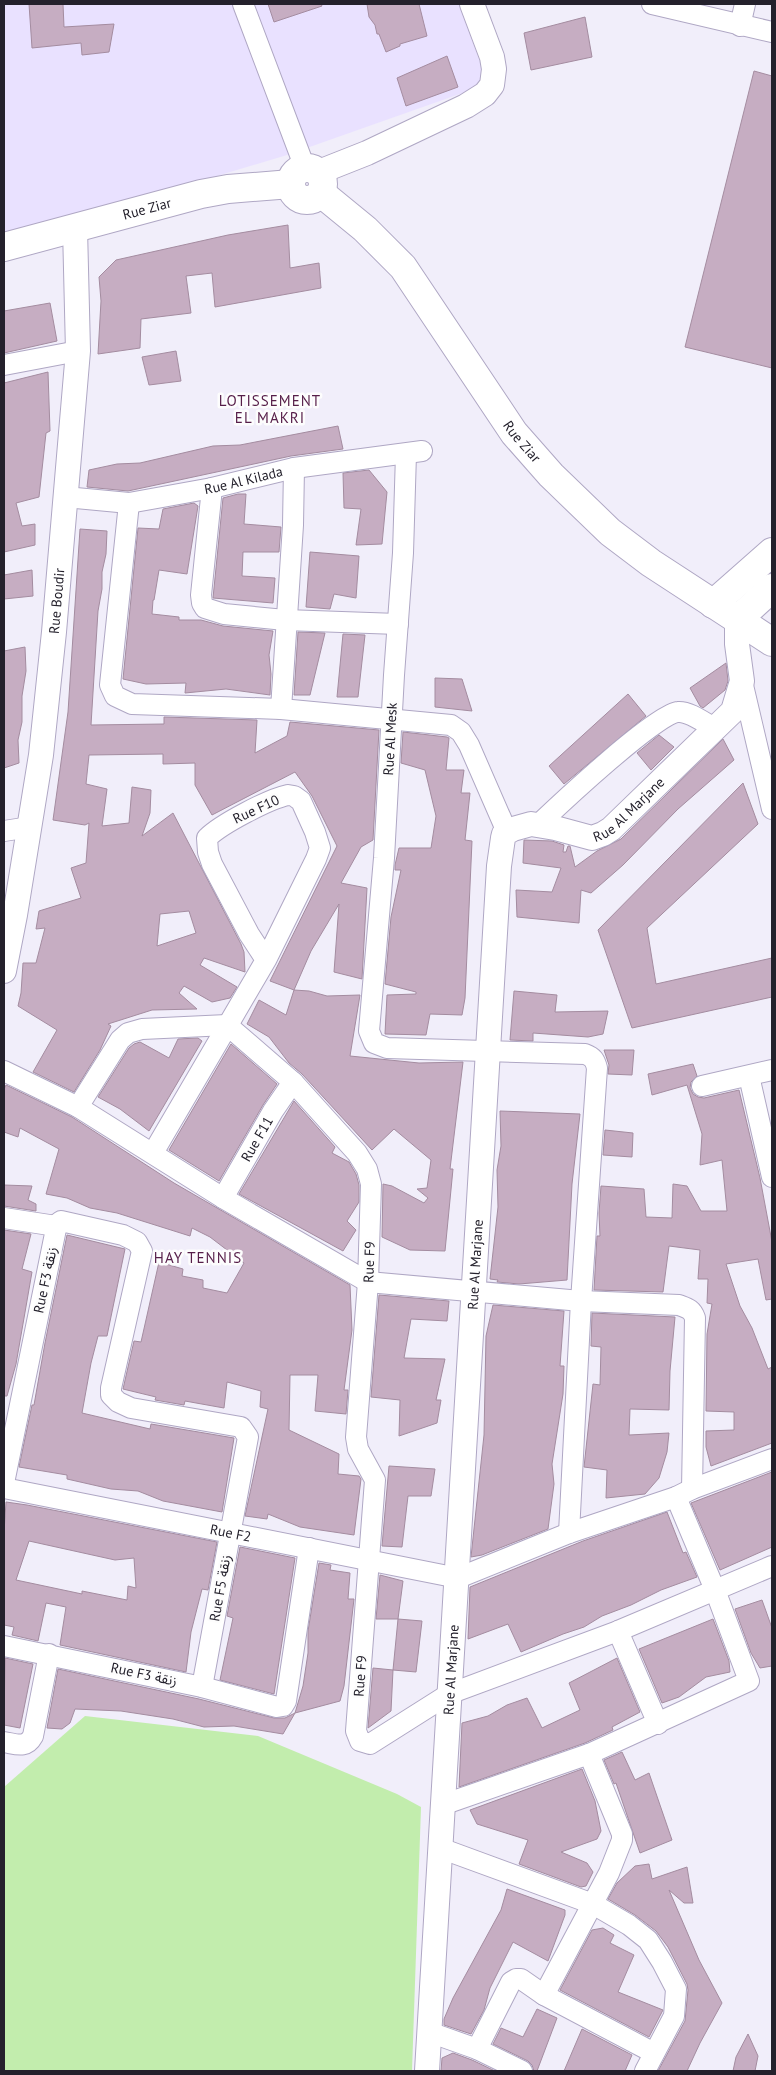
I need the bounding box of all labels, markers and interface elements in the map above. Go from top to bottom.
street label: Rue Ziar [121,193,173,224]
district label: LOTISSEMENT EL MAKRI [219,391,321,427]
street label: Rue Ziar [499,417,545,466]
street label: Rue Al Kilada [203,462,285,498]
street label: Rue Boudir [45,567,68,635]
street label: Rue Al Mesk [379,702,401,776]
street label: Rue Al Marjane [590,773,668,846]
street label: Rue F10 [230,790,282,828]
street label: Rue F11 [237,1113,277,1165]
street label: Rue Al Marjane [464,1219,487,1310]
street label: Rue F9 [359,1241,379,1283]
street label: Rue F3 زنقة [29,1245,61,1315]
district label: HAY TENNIS [154,1248,242,1267]
street label: Rue F2 [208,1520,253,1546]
street label: Rue F5 زنقة [205,1553,235,1623]
street label: Rue Al Marjane [439,1624,463,1715]
street label: Rue F9 [350,1655,370,1697]
street label: Rue F3 زنقة [109,1658,179,1690]

